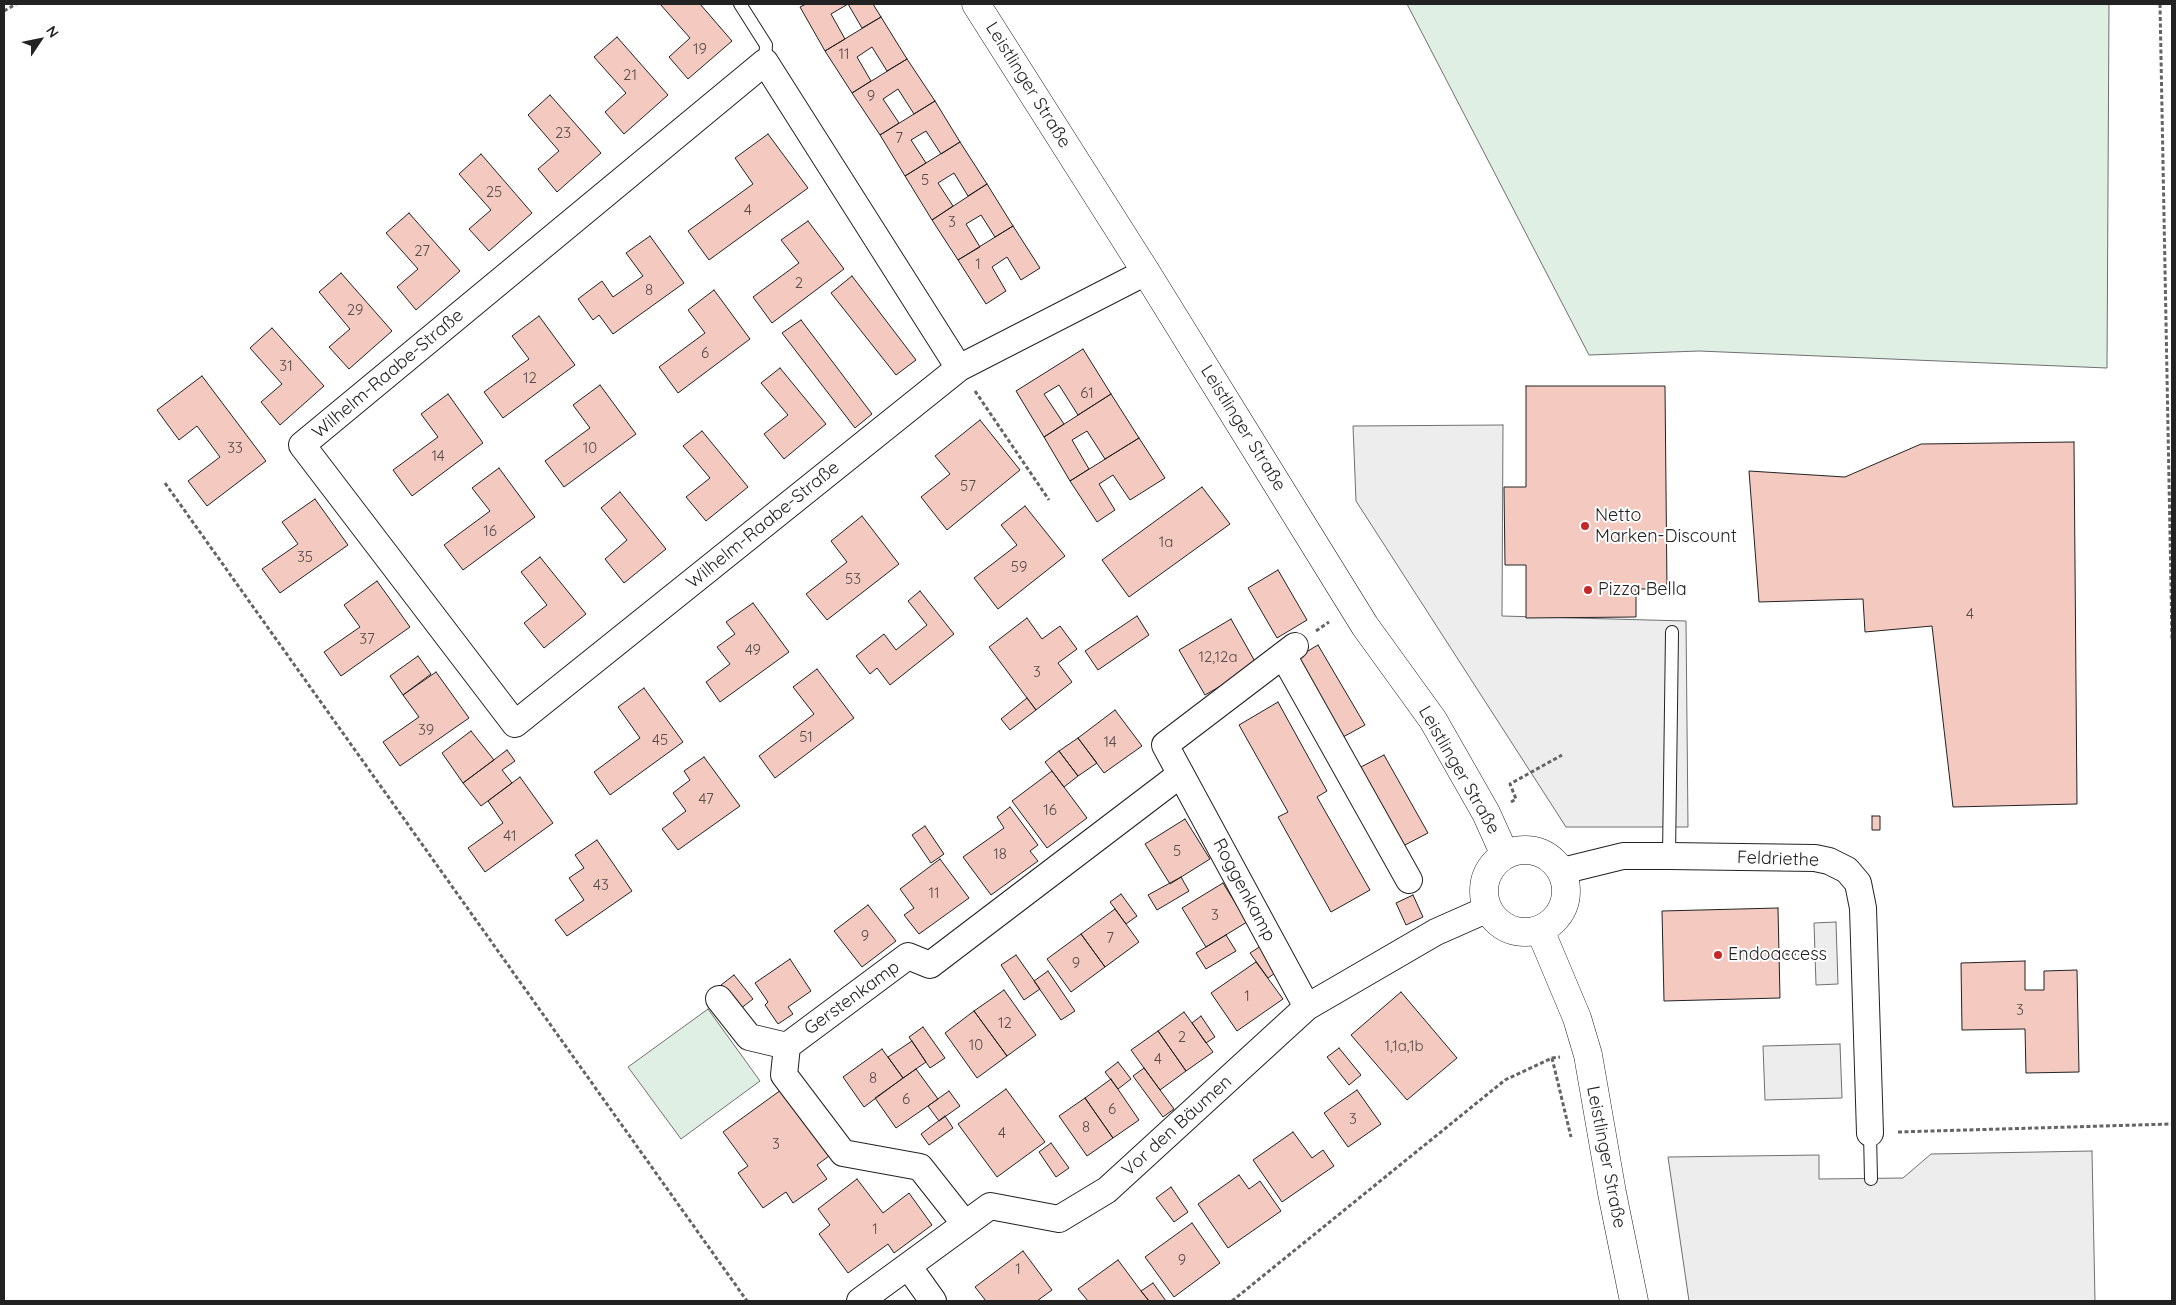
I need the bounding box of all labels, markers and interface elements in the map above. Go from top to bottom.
north arrow [15,15,65,65]
street label: Leistlinger Straße [981,18,1075,152]
text: N [42,22,63,41]
house number: 19 [693,40,707,58]
house number: 11 [838,45,850,63]
house number: 21 [623,66,637,84]
house number: 9 [867,87,875,105]
house number: 23 [555,124,571,142]
house number: 7 [895,129,903,147]
house number: 5 [921,171,929,189]
house number: 25 [486,183,502,201]
house number: 4 [744,201,752,219]
house number: 3 [948,213,956,231]
house number: 27 [414,242,430,260]
house number: 1 [975,255,981,273]
house number: 2 [795,274,803,292]
house number: 8 [645,281,653,299]
house number: 29 [347,301,363,319]
street label: Wilhelm-Raabe-Straße [308,305,468,443]
house number: 6 [701,344,709,362]
house number: 31 [279,357,293,375]
street label: Leistlinger Straße [1196,361,1290,495]
house number: 12 [523,369,537,387]
house number: 61 [1080,384,1094,402]
house number: 33 [227,439,243,457]
house number: 10 [583,439,597,457]
house number: 14 [431,447,445,465]
street label: Wilhelm-Raabe-Straße [682,457,844,593]
house number: 57 [960,477,976,495]
place label: Netto Marken-Discount [1595,505,1737,548]
marker: Netto Marken-Discount [1579,520,1591,532]
house number: 16 [483,522,497,540]
house number: 1a [1159,533,1173,551]
house number: 35 [297,548,313,566]
house number: 59 [1011,558,1027,576]
house number: 53 [845,570,861,588]
place label: Pizza Bella [1598,579,1687,601]
marker: Pizza Bella [1582,584,1594,596]
house number: 4 [1966,605,1974,623]
house number: 37 [359,630,375,648]
house number: 49 [745,641,761,659]
house number: 12,12a [1198,648,1238,666]
house number: 3 [1033,663,1041,681]
street label: Leistlinger Straße [1414,702,1504,838]
house number: 39 [418,721,434,739]
house number: 51 [799,728,813,746]
house number: 45 [652,731,668,749]
house number: 14 [1103,733,1117,751]
house number: 47 [698,790,714,808]
house number: 16 [1043,801,1057,819]
house number: 41 [503,827,517,845]
street label: Roggenkamp [1208,835,1280,945]
house number: 5 [1173,842,1181,860]
house number: 18 [993,845,1007,863]
street label: Feldriethe [1736,847,1820,871]
house number: 43 [593,876,609,894]
house number: 11 [928,884,940,902]
house number: 3 [1211,906,1219,924]
house number: 9 [861,927,869,945]
house number: 7 [1106,929,1114,947]
place label: Endoaccess [1728,944,1827,966]
marker: Endoaccess [1712,949,1724,961]
house number: 9 [1072,954,1080,972]
street label: Gerstenkamp [800,956,904,1040]
house number: 1 [1244,987,1250,1005]
house number: 3 [2016,1001,2024,1019]
house number: 12 [998,1014,1012,1032]
house number: 2 [1178,1028,1186,1046]
house number: 10 [969,1036,983,1054]
house number: 1,1a,1b [1384,1037,1424,1055]
house number: 4 [1154,1050,1162,1068]
house number: 8 [869,1069,877,1087]
street label: Vor den Bäumen [1118,1071,1236,1181]
street label: Leistlinger Straße [1582,1084,1630,1230]
house number: 6 [902,1090,910,1108]
house number: 6 [1108,1100,1116,1118]
house number: 3 [1349,1110,1357,1128]
house number: 8 [1082,1118,1090,1136]
house number: 4 [998,1124,1006,1142]
house number: 3 [772,1135,780,1153]
house number: 1 [872,1220,878,1238]
house number: 9 [1178,1251,1186,1269]
house number: 1 [1015,1260,1021,1278]

